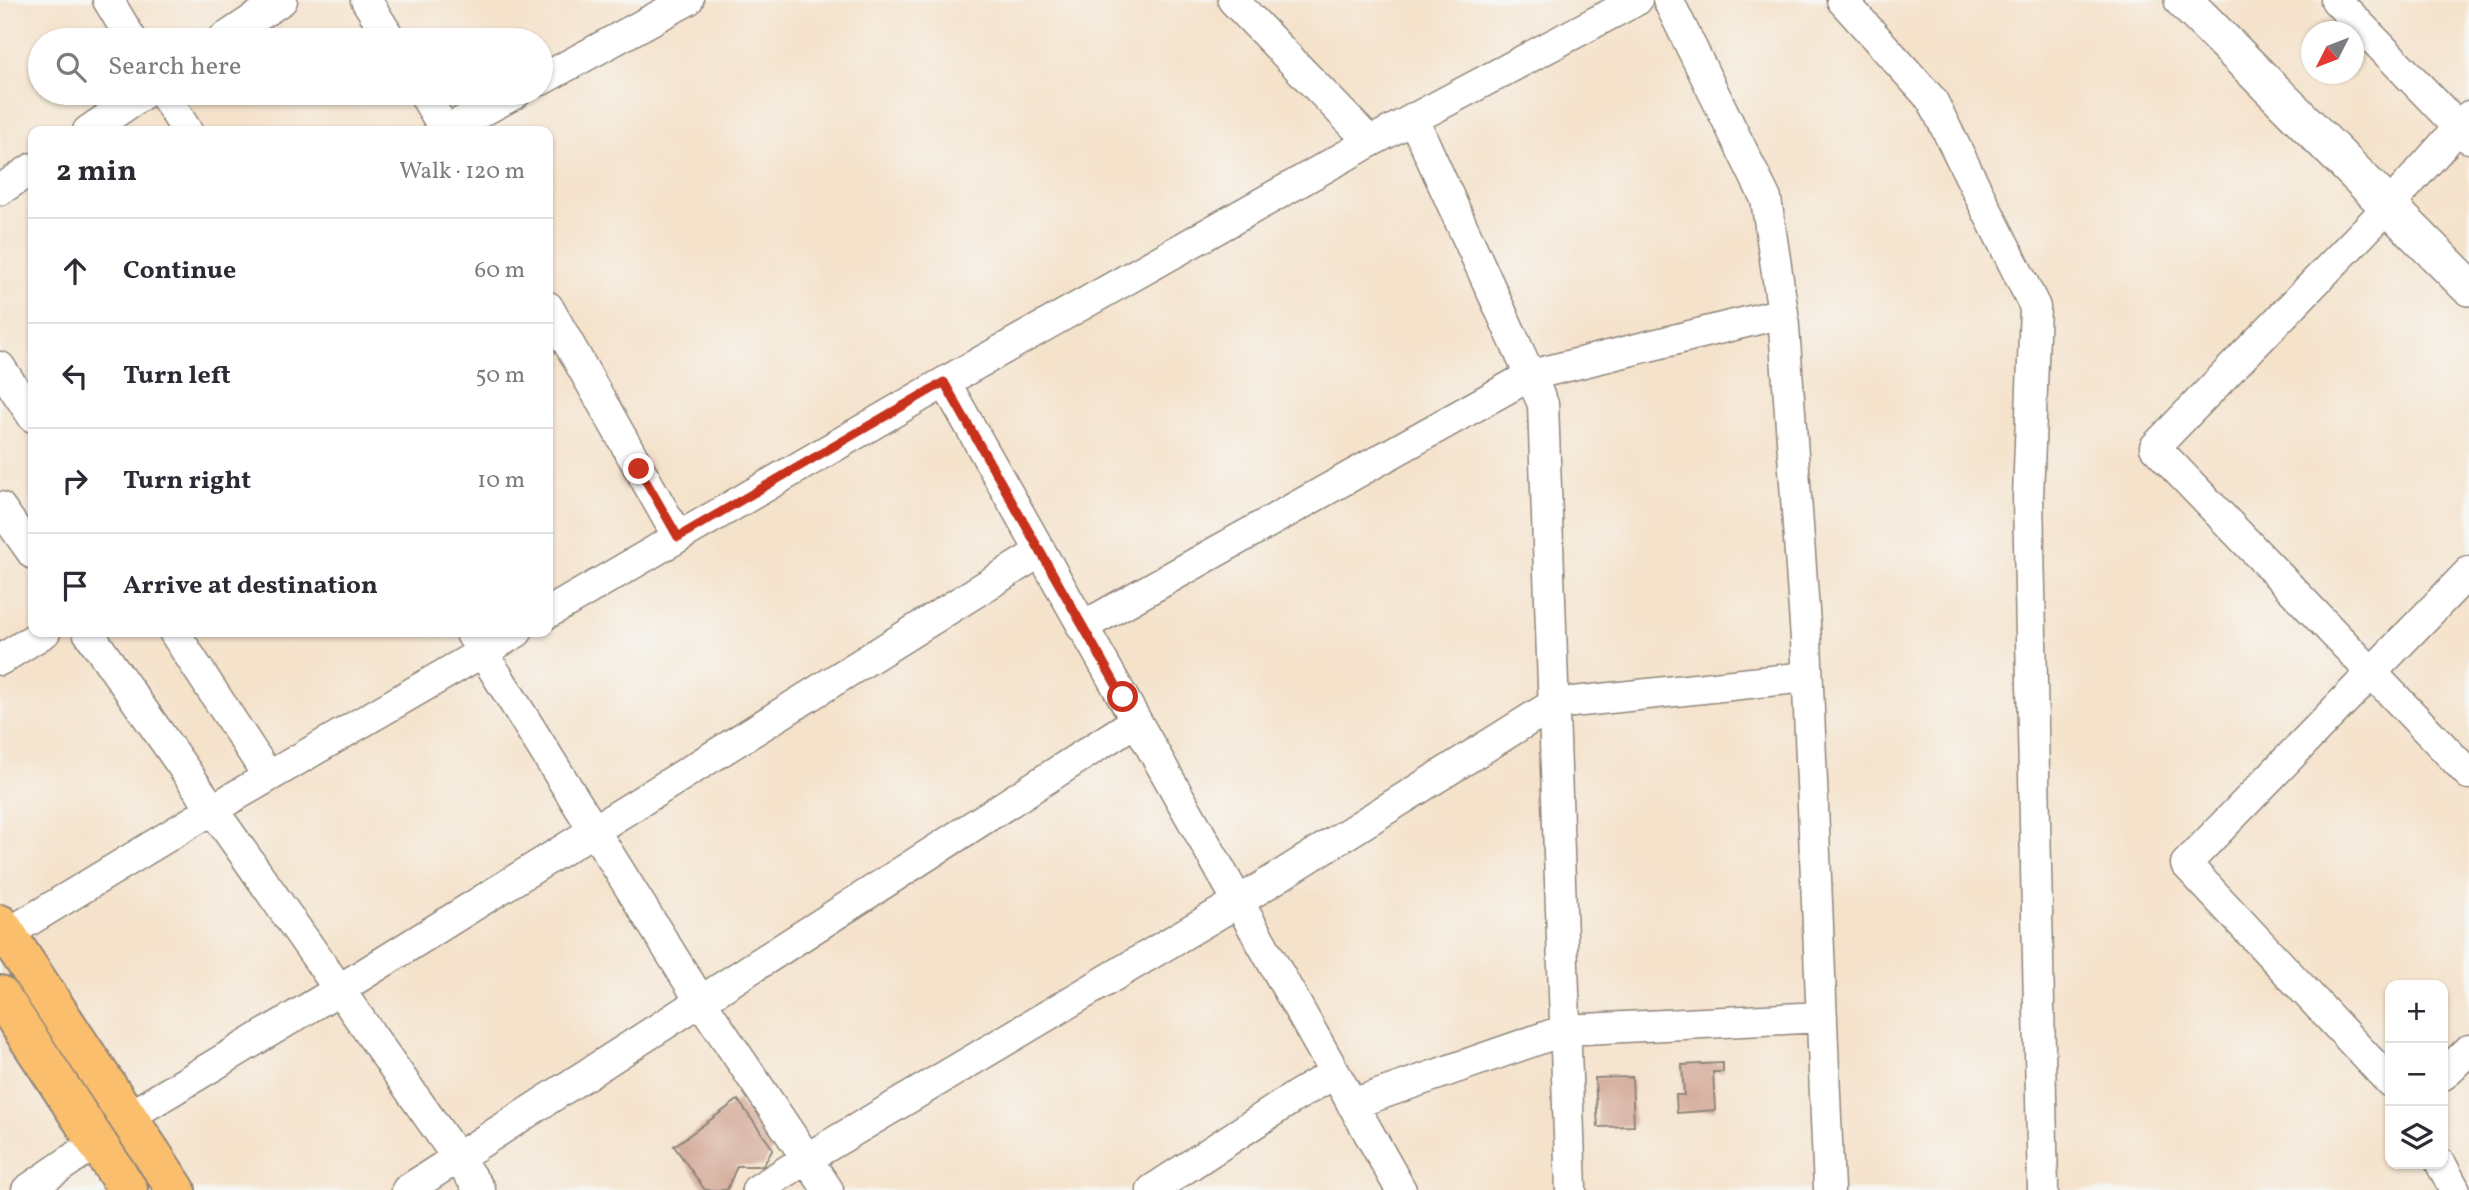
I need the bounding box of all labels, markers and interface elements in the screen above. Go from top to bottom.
north arrow [2301,21,2364,84]
search box [28,28,553,105]
icon: search [52,48,90,86]
text: Search here [108,49,241,85]
text: 2 min [56,151,137,193]
text: Walk · 120 m [399,156,525,188]
icon: ahead [56,252,94,290]
text: Continue [123,253,236,289]
text: 60 m [475,255,525,287]
icon: left [56,357,94,395]
text: Turn left [123,358,231,394]
text: 50 m [476,360,525,392]
route end [623,453,654,484]
icon: right [56,462,94,500]
text: Turn right [123,463,251,499]
text: 10 m [477,465,525,497]
icon: arrive [56,567,94,605]
text: Arrive at destination [123,568,378,604]
route start [1107,681,1138,712]
map controls [2385,980,2448,1169]
button: + [2385,980,2448,1043]
button: − [2385,1043,2448,1106]
button: layers [2385,1106,2448,1169]

